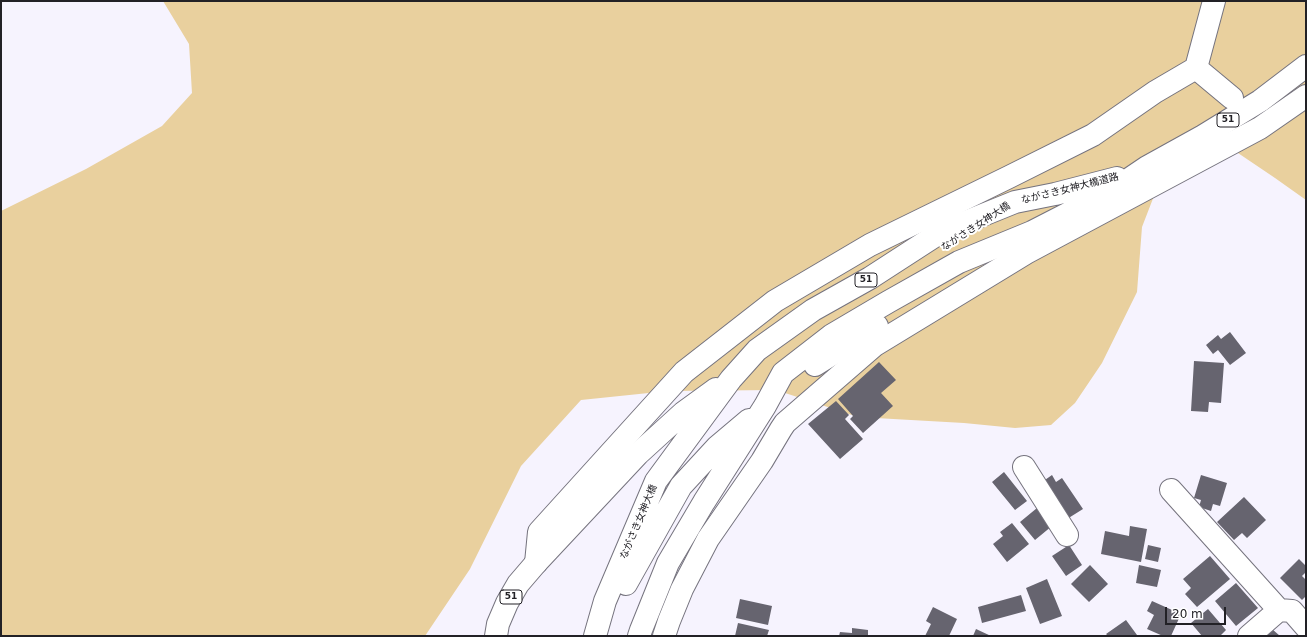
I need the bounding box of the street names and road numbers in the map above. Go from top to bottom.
road number: 51 [1217,113,1239,127]
street label: ながさき女神大橋道路 [1020,171,1120,207]
street label: ながさき女神大橋 [939,200,1013,254]
road number: 51 [855,273,877,287]
street label: ながさき女神大橋 [618,483,660,561]
road number: 51 [500,590,522,604]

